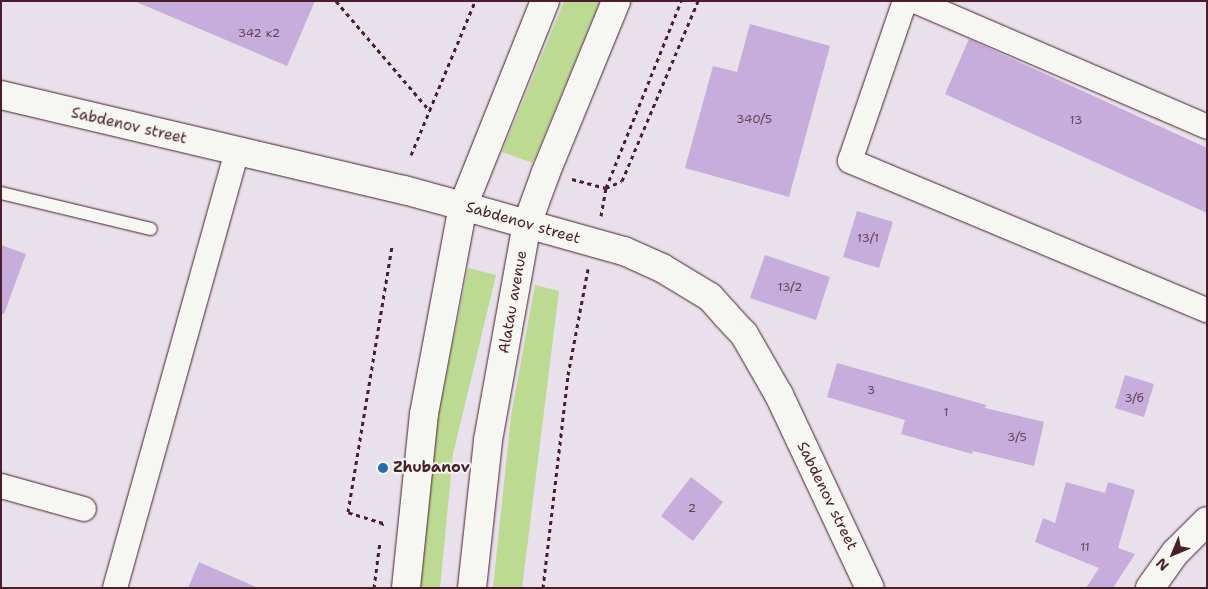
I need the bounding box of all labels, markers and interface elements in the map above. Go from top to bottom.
house number: 342 к2 [238,27,280,41]
street label: Sabdenov street [69,104,189,148]
house number: 340/5 [736,113,772,127]
house number: 13 [1070,114,1082,128]
street label: Sabdenov street [464,198,582,248]
house number: 13/1 [857,232,879,246]
street label: Alatau avenue [495,249,531,355]
house number: 13/2 [777,281,803,295]
house number: 3 [867,384,875,398]
house number: 3/б [1124,392,1144,406]
house number: 1 [943,406,949,420]
house number: 3/5 [1007,431,1027,445]
street label: Sabdenov street [793,439,861,553]
place label: Zhubanov [393,459,470,477]
marker: Zhubanov [377,462,389,474]
house number: 2 [688,502,696,516]
north arrow [1148,529,1198,579]
house number: 11 [1080,541,1090,555]
text: N [1152,554,1173,575]

